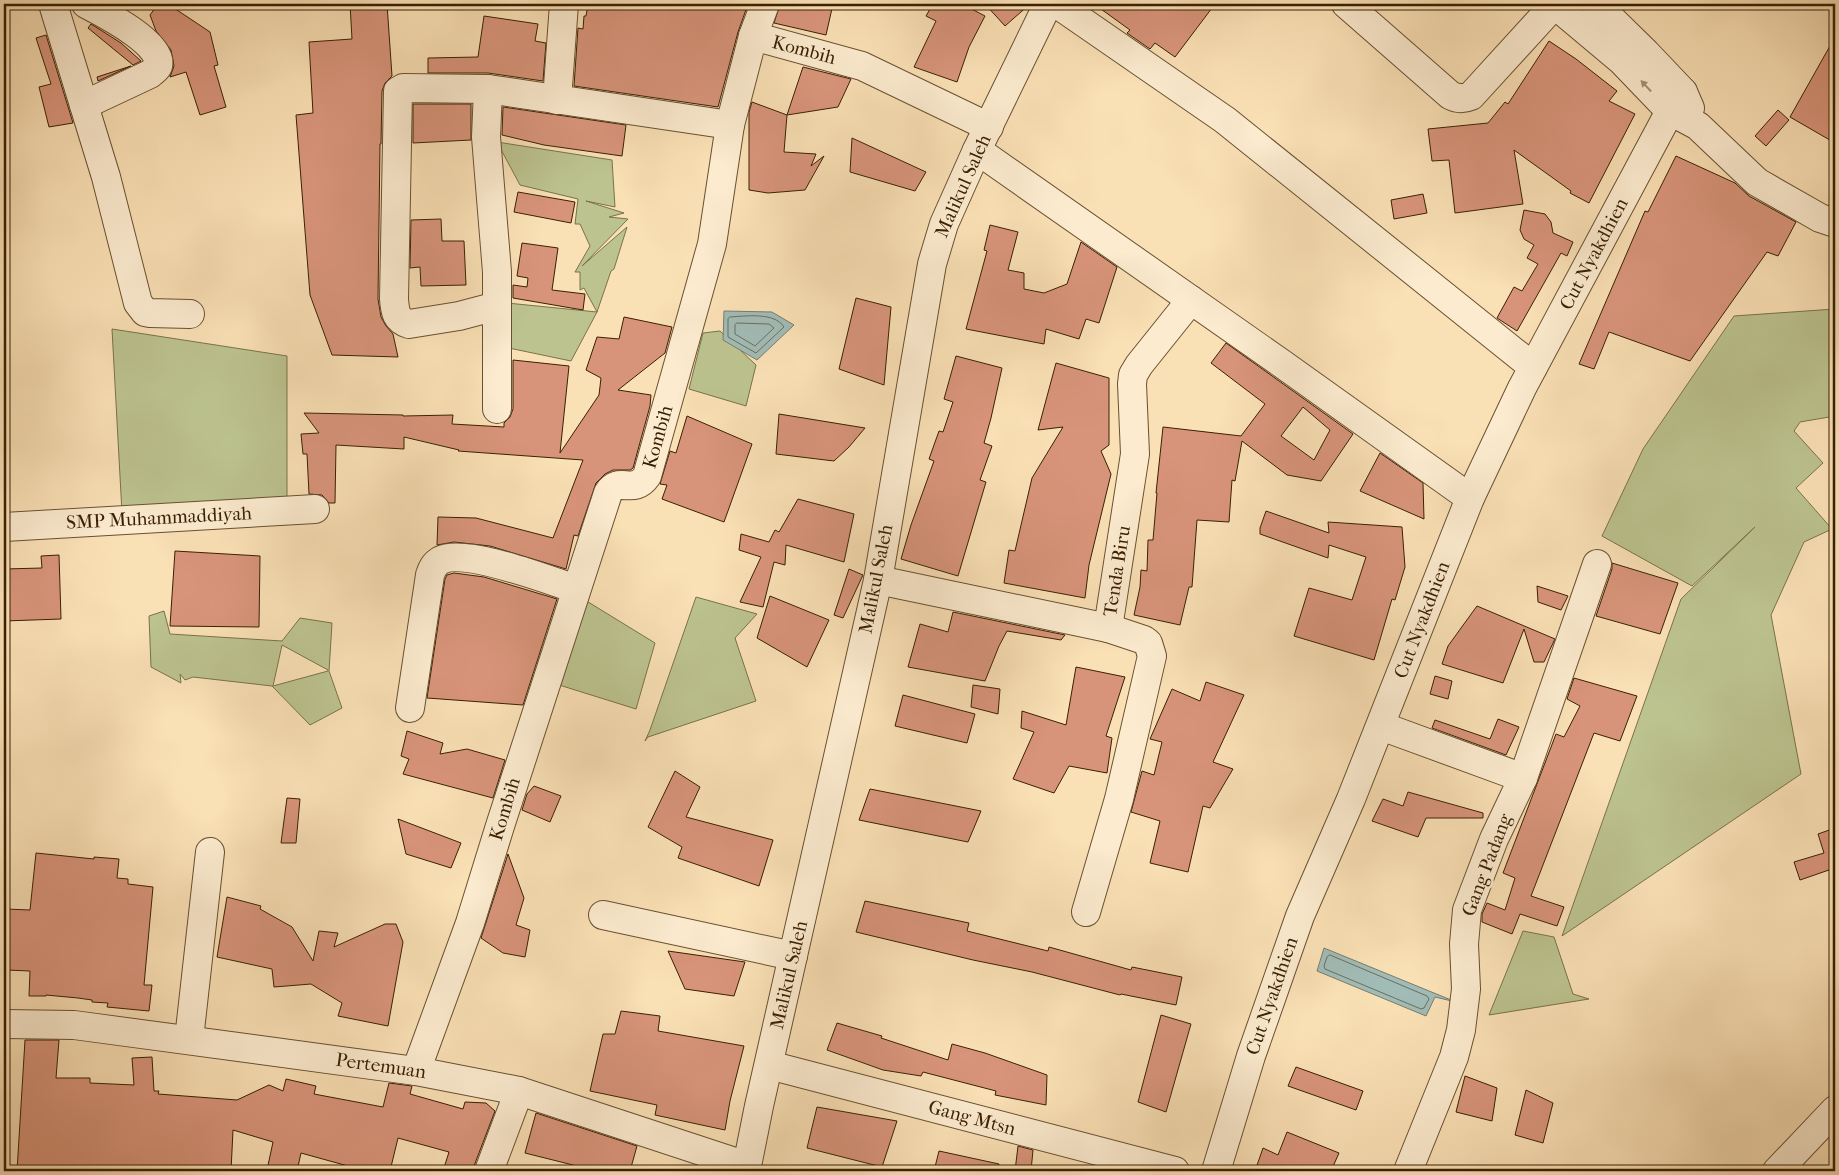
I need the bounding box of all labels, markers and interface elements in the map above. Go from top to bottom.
street label: Kombih [770,31,838,69]
one-way arrow [1640,81,1652,93]
street label: Malikul Saleh [930,131,996,241]
street label: Cut Nyakdhien [1555,194,1633,314]
street label: Kombih [638,402,678,471]
street label: SMP Muhammaddiyah [66,502,253,534]
street label: Malikul Saleh [855,522,897,635]
street label: Tenda Biru [1099,524,1135,618]
street label: Cut Nyakdhien [1390,558,1454,682]
street label: Kombih [485,774,525,843]
street label: Gang Padang [1457,810,1517,919]
street label: Malikul Saleh [766,918,812,1031]
street label: Cut Nyakdhien [1242,934,1302,1058]
street label: Pertemuan [334,1049,428,1083]
street label: Gang Mtsn [926,1096,1018,1140]

